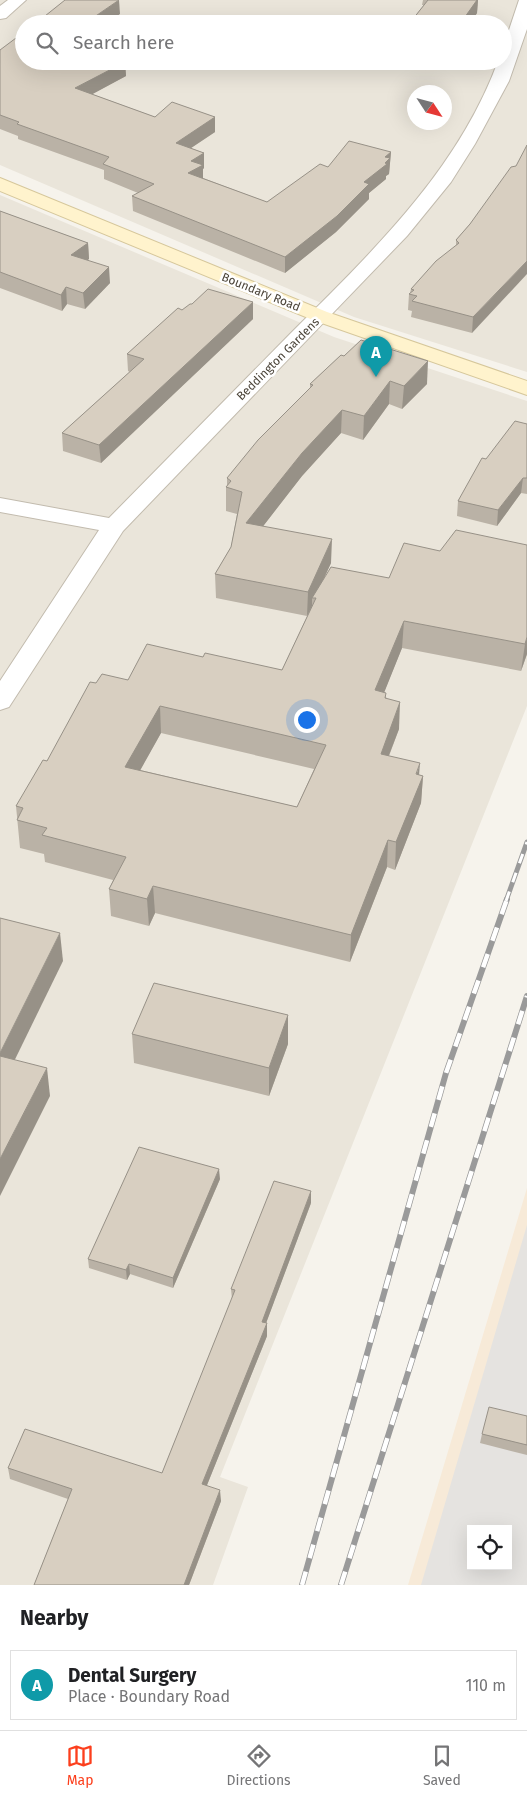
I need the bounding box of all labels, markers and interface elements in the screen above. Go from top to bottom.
search box [15,15,512,70]
icon: search [33,29,61,57]
text: Search here [73,31,174,54]
north arrow [407,85,452,130]
street label: Boundary Road [220,270,302,314]
street label: Beddington Gardens [234,315,322,403]
pin: A [360,336,392,377]
your location [294,707,320,733]
map controls [467,1525,512,1570]
button: locate [467,1525,512,1570]
text: Nearby [20,1605,88,1631]
text: Dental Surgery [68,1664,196,1687]
text: A [32,1676,42,1695]
text: 110 m [465,1676,506,1695]
text: Place · Boundary Road [68,1687,230,1706]
tab: Map [66,1742,94,1789]
tab: Directions [226,1742,291,1789]
tab: Saved [423,1742,461,1789]

